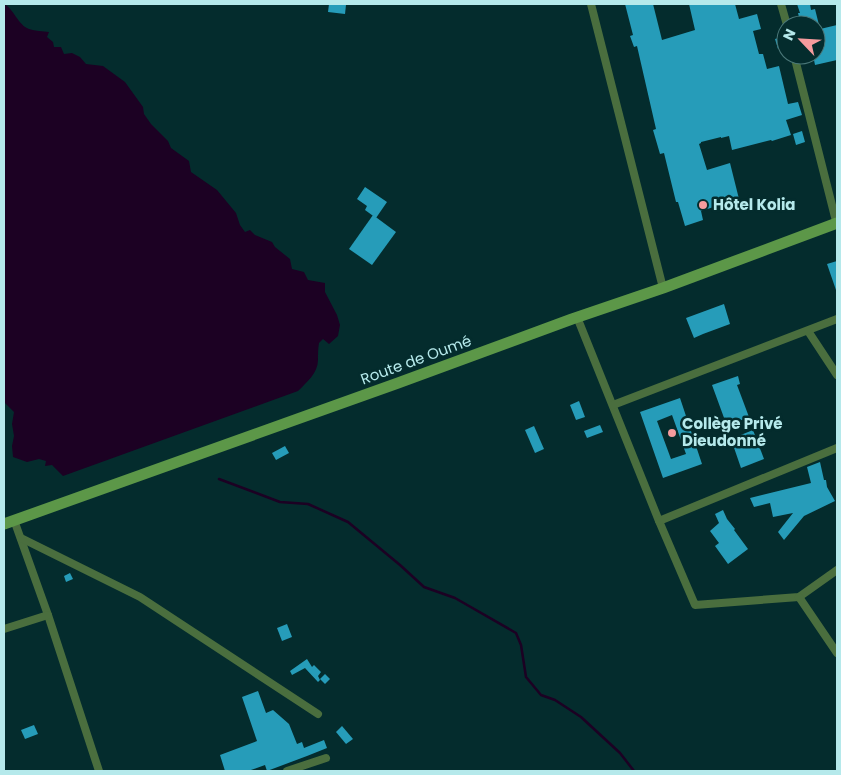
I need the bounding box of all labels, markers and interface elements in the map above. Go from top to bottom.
north arrow [776,15,826,65]
text: N [778,26,801,44]
place label: Hôtel Kolia [713,194,796,215]
marker: Hôtel Kolia [697,199,709,211]
street label: Route de Oumé [357,330,474,389]
place label: Collège Privé Dieudonné [682,413,783,451]
marker: Collège Privé Dieudonné [666,427,678,439]

